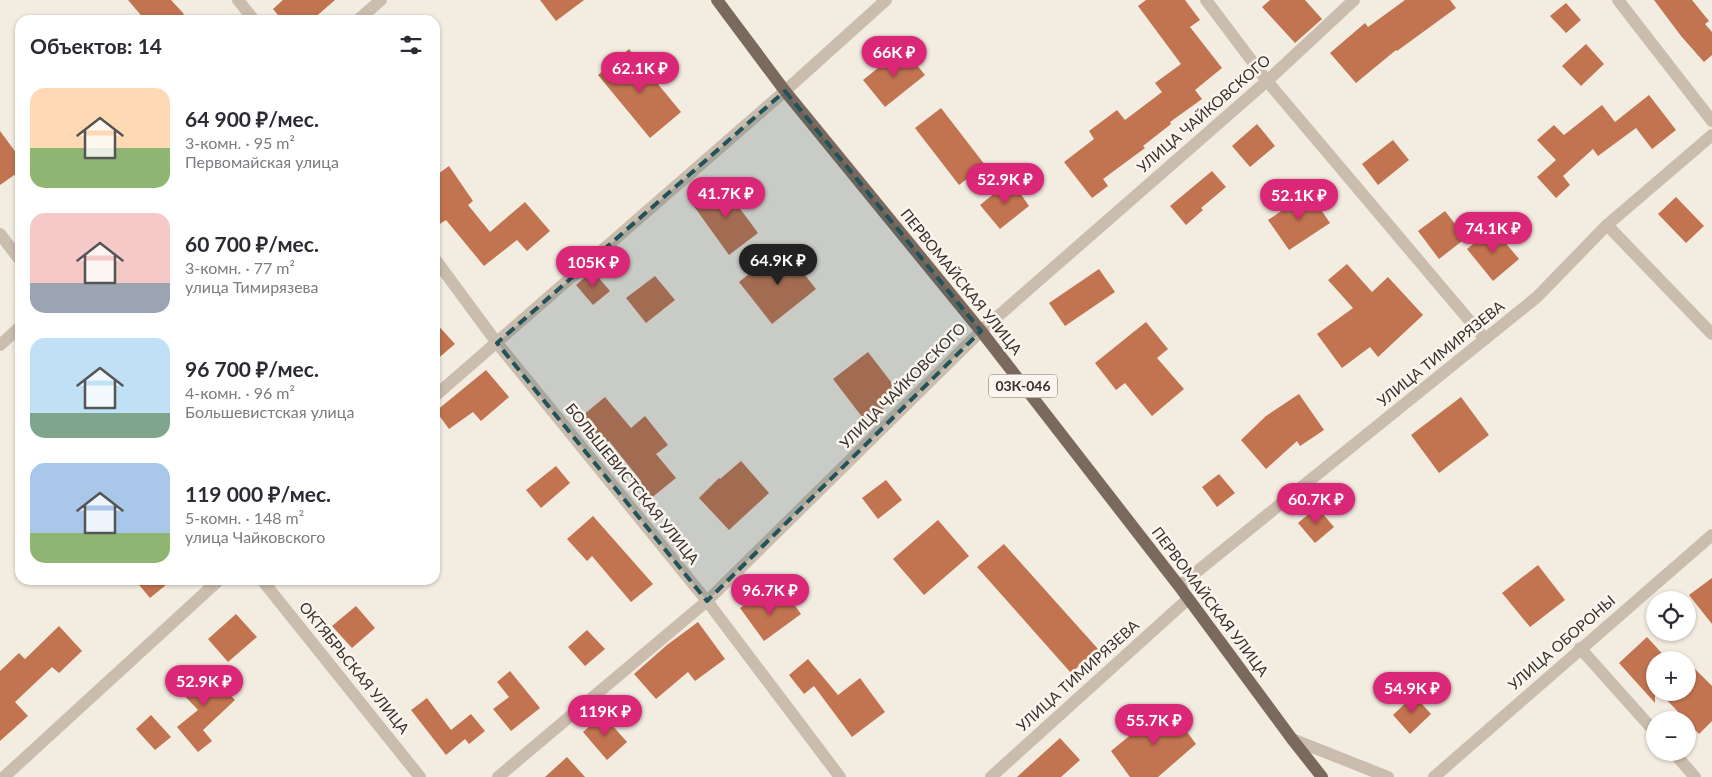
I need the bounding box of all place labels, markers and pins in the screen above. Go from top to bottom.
pin: 66K ₽ [859,36,929,78]
pin: 62.1K ₽ [594,52,686,94]
pin: 52.9K ₽ [959,162,1051,205]
pin: 41.7K ₽ [680,176,772,219]
pin: 52.1K ₽ [1253,178,1345,221]
pin: 74.1K ₽ [1447,212,1539,254]
pin: 64.9K ₽ [732,244,824,286]
pin: 105K ₽ [552,246,634,288]
pin: 60.7K ₽ [1270,482,1362,525]
pin: 96.7K ₽ [724,574,816,616]
pin: 52.9K ₽ [158,664,250,707]
pin: 54.9K ₽ [1366,672,1458,714]
pin: 119K ₽ [564,694,646,737]
pin: 55.7K ₽ [1108,704,1200,746]

